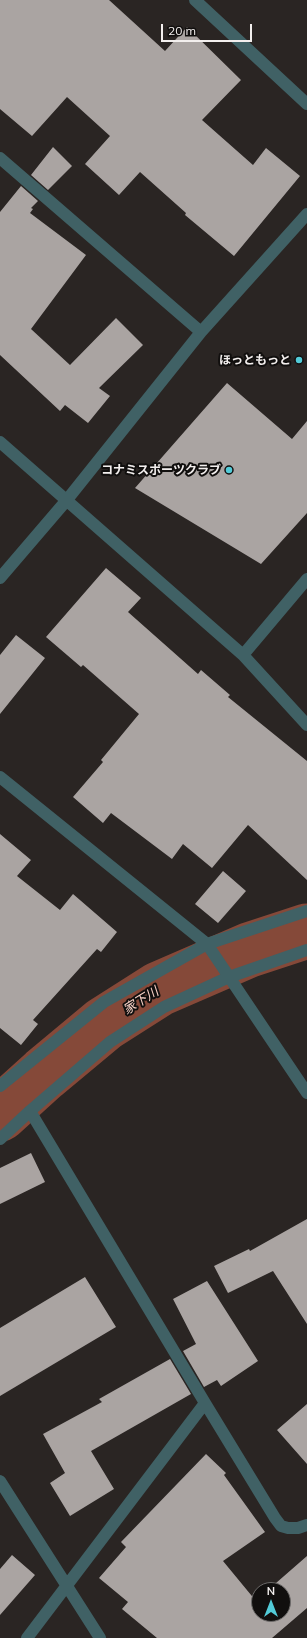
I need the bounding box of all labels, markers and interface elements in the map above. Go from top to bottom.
scale bar [163,16,254,42]
text: 20 m [168,23,196,38]
place label: ほっともっと [219,353,291,367]
marker: ほっともっと [294,355,304,365]
place label: コナミスポーツクラブ [101,463,221,477]
marker: コナミスポーツクラブ [224,465,234,475]
water label: 家下川 [120,984,162,1018]
north arrow [251,1582,291,1622]
text: N [267,1584,275,1598]

